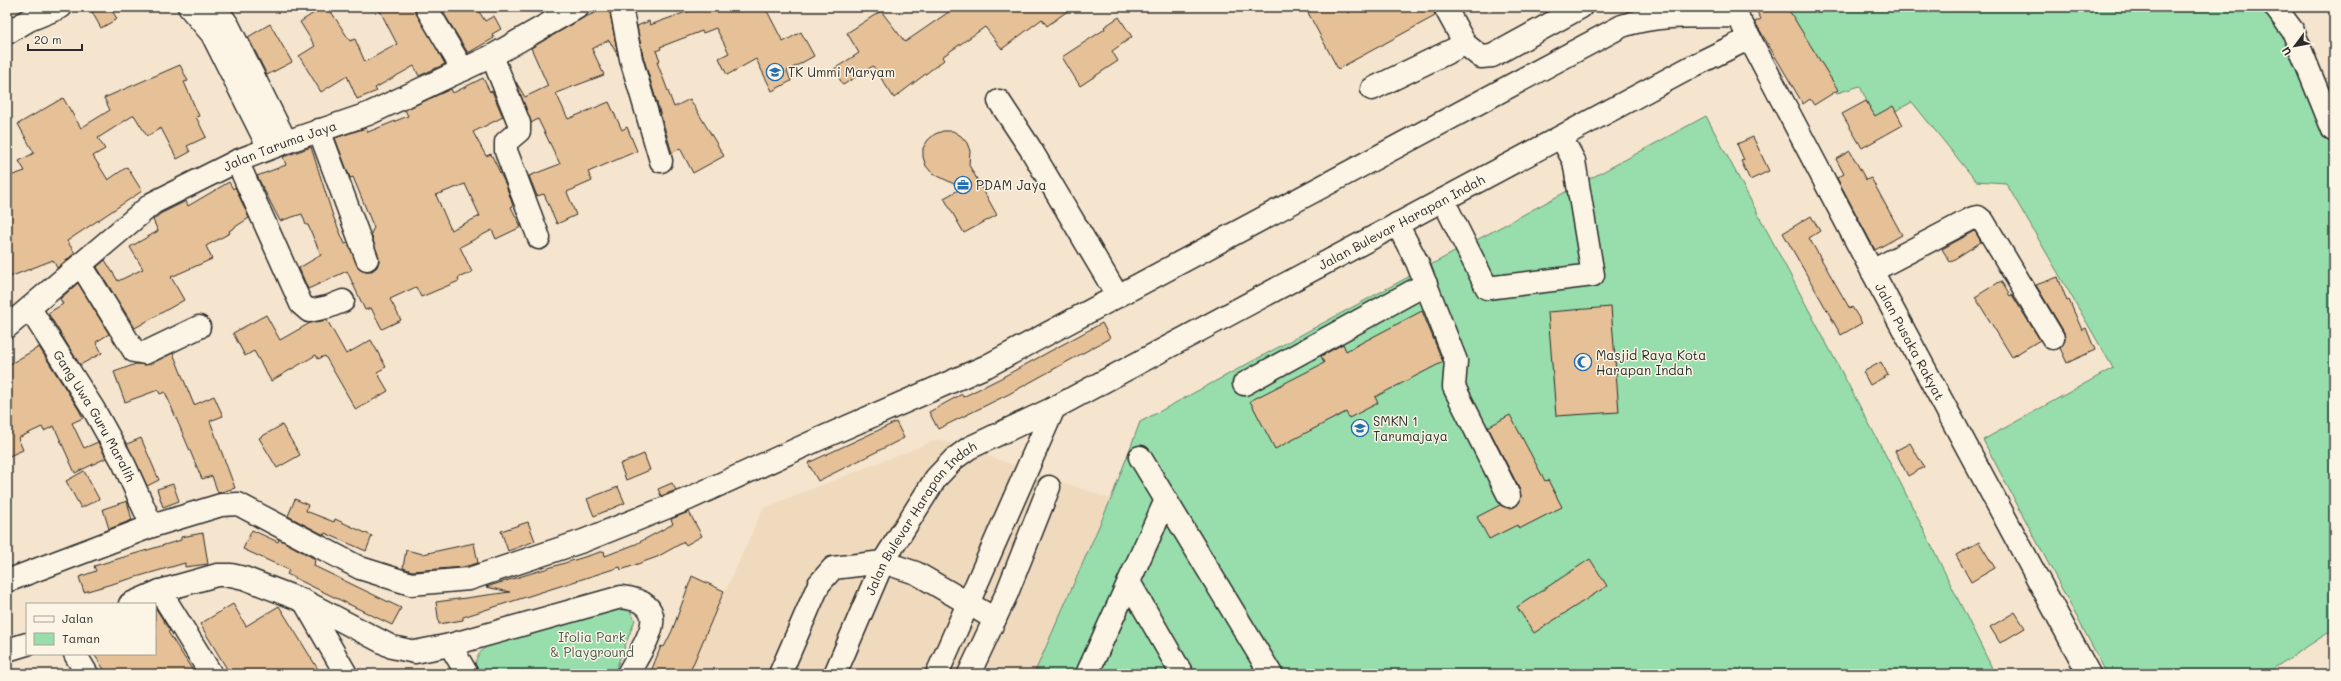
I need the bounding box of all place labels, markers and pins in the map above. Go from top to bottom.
school or university icon: TK Ummi Maryam [765,62,785,82]
place label: TK Ummi Maryam [788,63,895,80]
office icon: PDAM Jaya [953,175,973,195]
place label: PDAM Jaya [976,176,1047,193]
place label: Masjid Raya Kota Harapan Indah [1596,346,1706,378]
mosque icon: Masjid Raya Kota Harapan Indah [1573,352,1593,372]
place label: SMKN 1 Tarumajaya [1373,412,1448,444]
school or university icon: SMKN 1 Tarumajaya [1350,418,1370,438]

